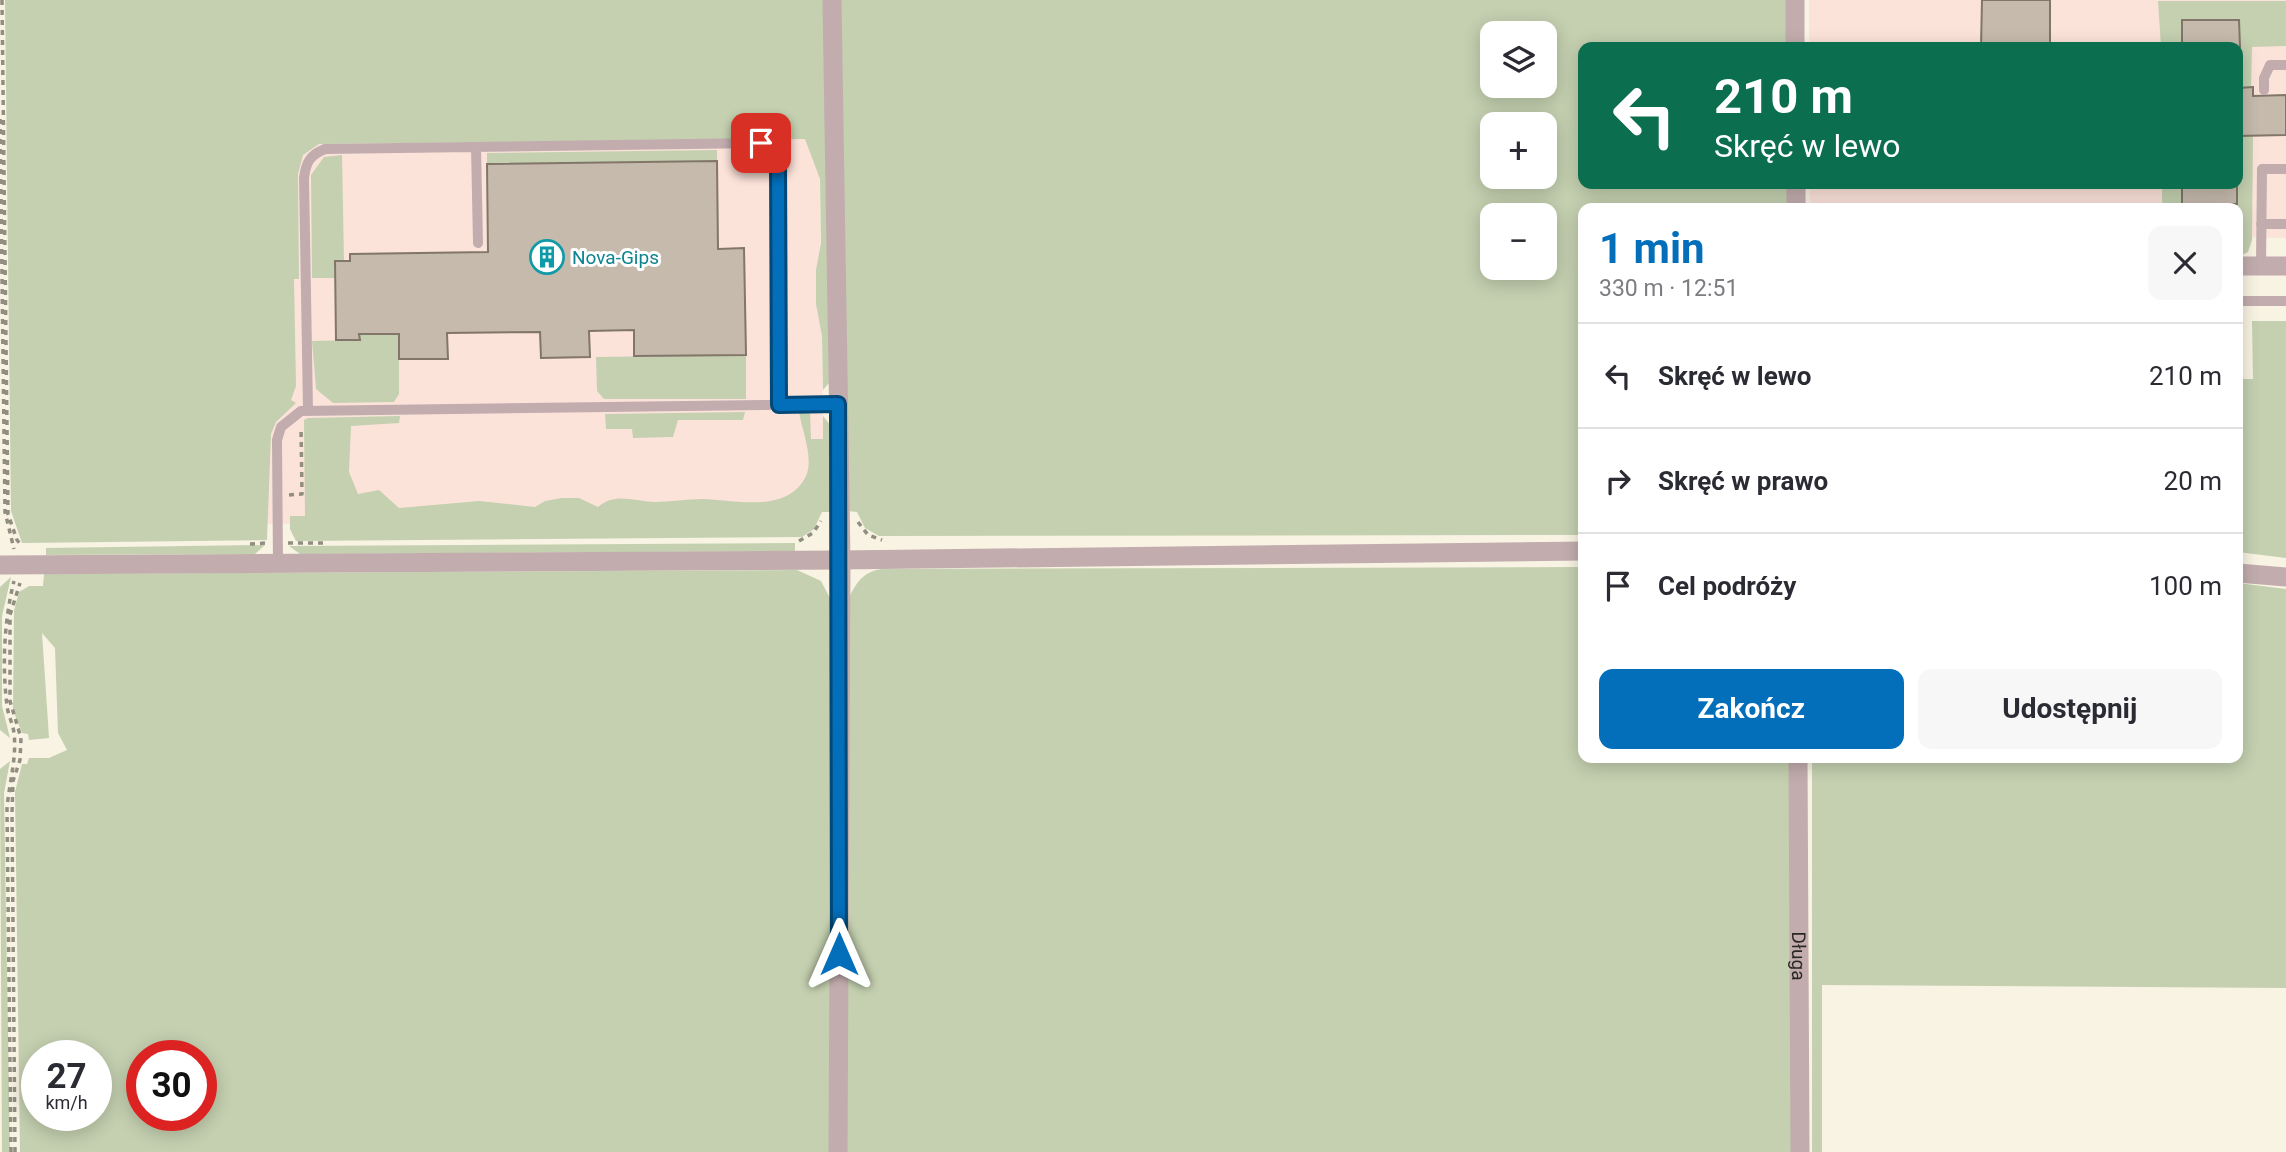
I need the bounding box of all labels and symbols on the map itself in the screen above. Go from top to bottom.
pin [731,113,791,173]
building icon: Nova-Gips [528,238,566,276]
place label: Nova-Gips [572,246,659,269]
position arrow [802,917,876,991]
street label: Długa [1787,931,1811,981]
speed limit sign: 30 [126,1040,217,1131]

